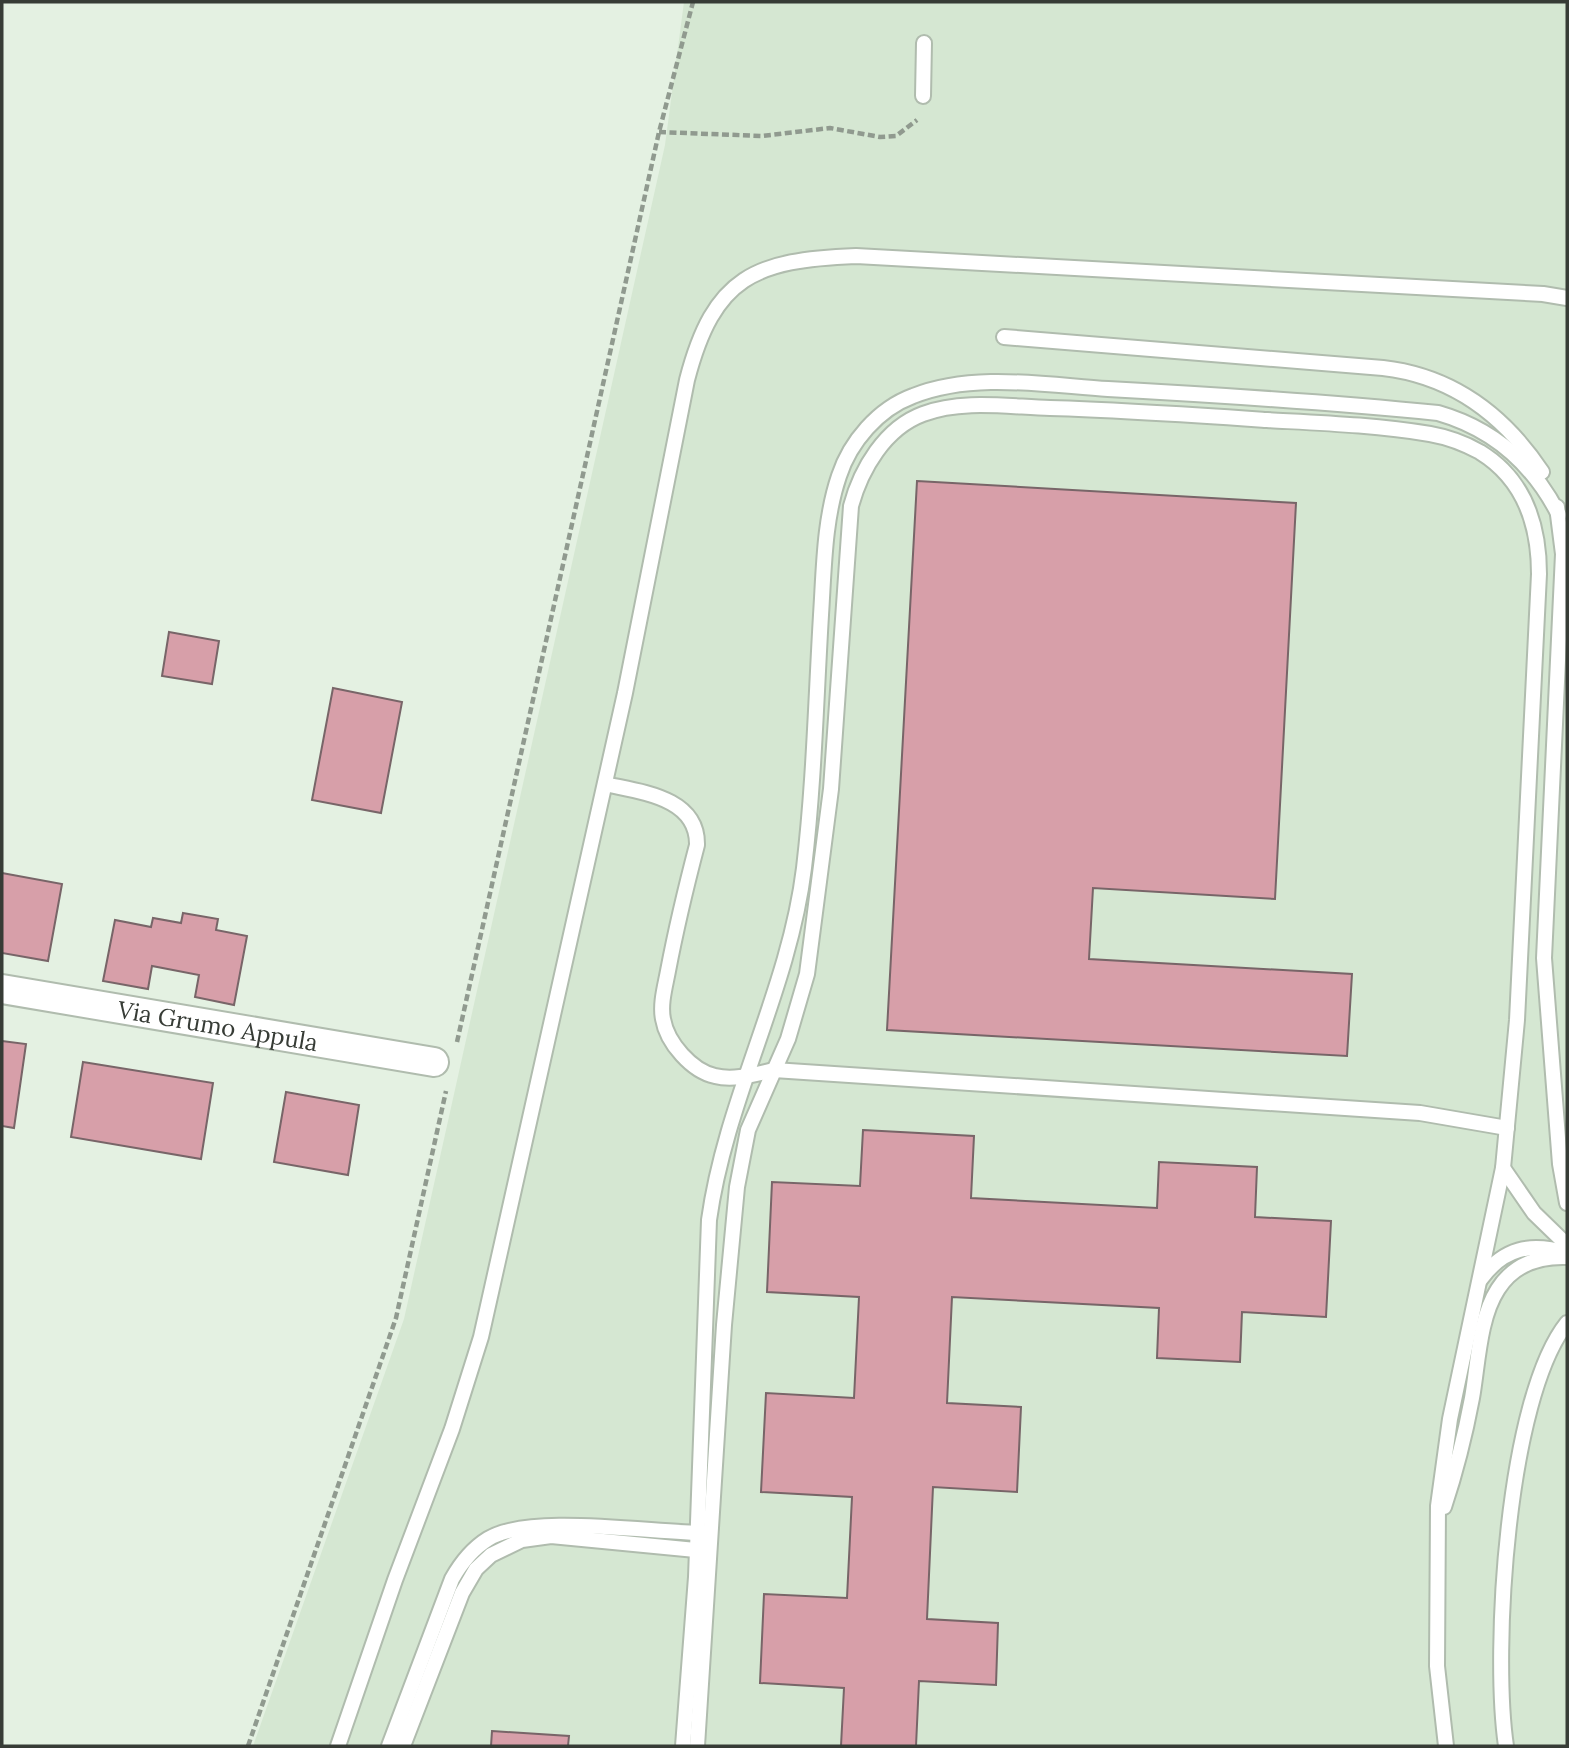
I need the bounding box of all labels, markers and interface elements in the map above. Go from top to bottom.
street label: Via Grumo Appula [115,993,320,1058]

